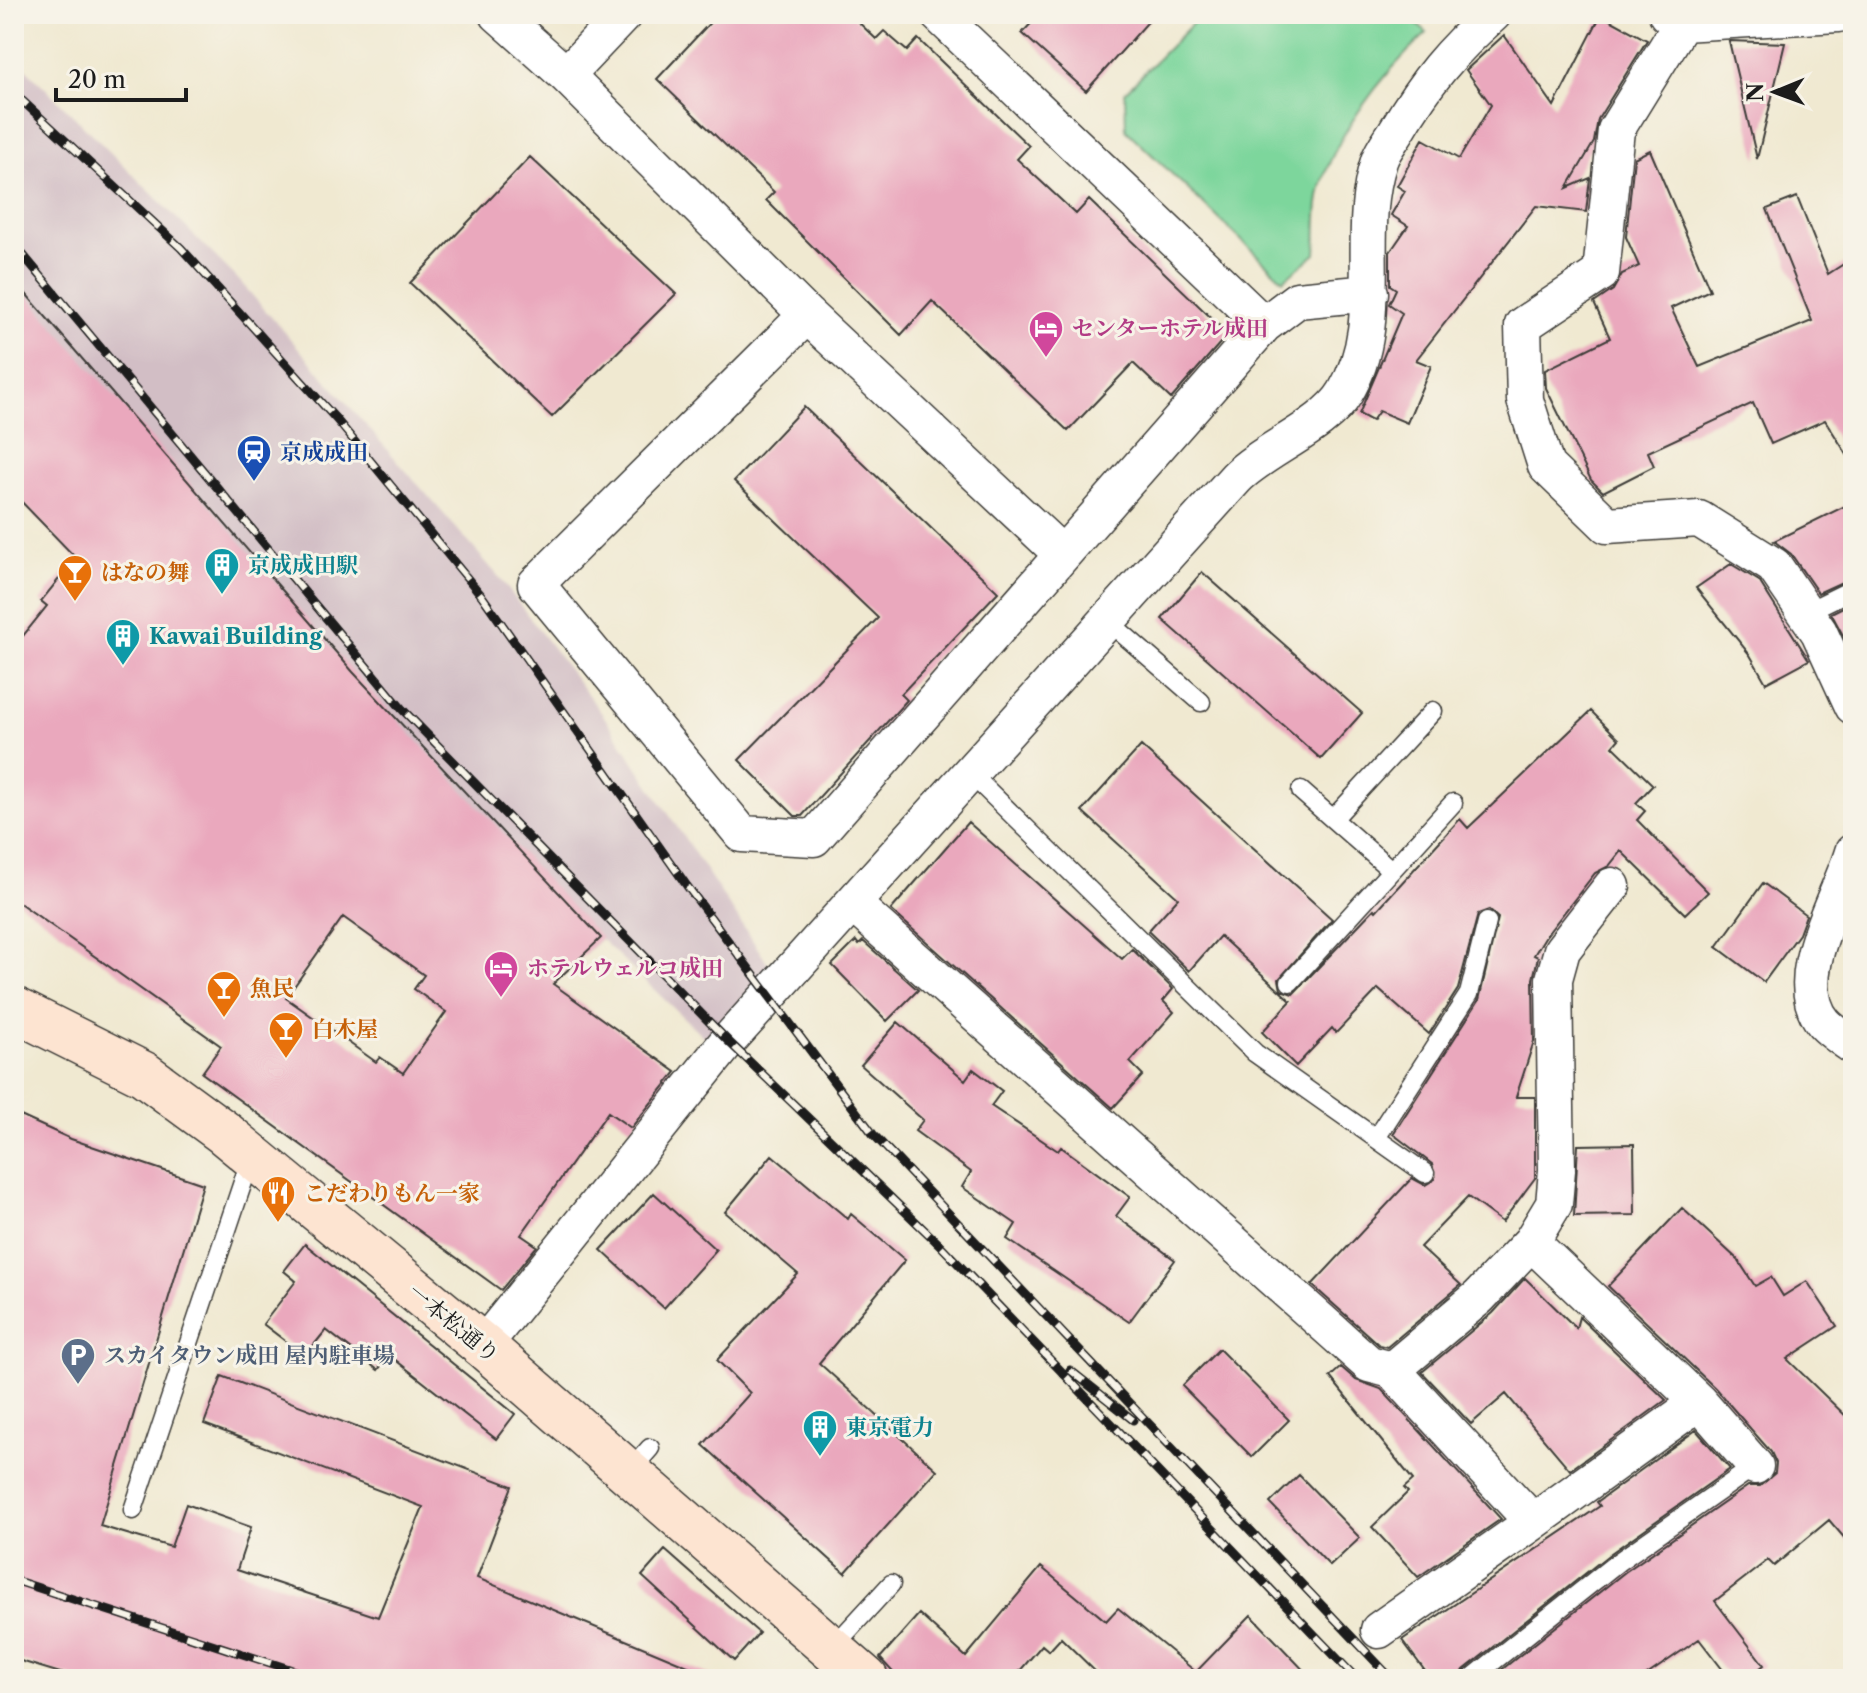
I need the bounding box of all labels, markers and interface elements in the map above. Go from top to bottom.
scale bar [56,52,186,102]
north arrow [1735,52,1815,132]
text: 20 m [68,65,126,94]
text: N [1742,83,1769,102]
hotel icon: センターホテル成田 [1027,309,1065,359]
place label: センターホテル成田 [1072,315,1268,342]
station icon: 京成成田 [235,433,273,483]
place label: 京成成田 [280,439,368,466]
building icon: 京成成田駅 [203,546,241,596]
place label: 京成成田駅 [248,552,358,579]
bar icon: はなの舞 [56,553,94,603]
place label: はなの舞 [101,559,189,586]
building icon: Kawai Building [104,617,142,667]
place label: Kawai Building [149,623,323,650]
hotel icon: ホテルウェルコ成田 [482,949,520,999]
place label: ホテルウェルコ成田 [527,955,723,982]
bar icon: 魚民 [205,969,243,1019]
place label: 魚民 [250,975,294,1002]
bar icon: 白木屋 [267,1010,305,1060]
place label: 白木屋 [312,1016,378,1043]
restaurant icon: こだわりもん一家 [259,1174,297,1224]
place label: こだわりもん一家 [304,1180,480,1207]
street label: 一本松通り [402,1278,505,1368]
parking icon: スカイタウン成田 屋内駐車場 [59,1336,97,1386]
place label: スカイタウン成田 屋内駐車場 [104,1342,395,1369]
building icon: 東京電力 [801,1408,839,1458]
place label: 東京電力 [846,1414,934,1441]

